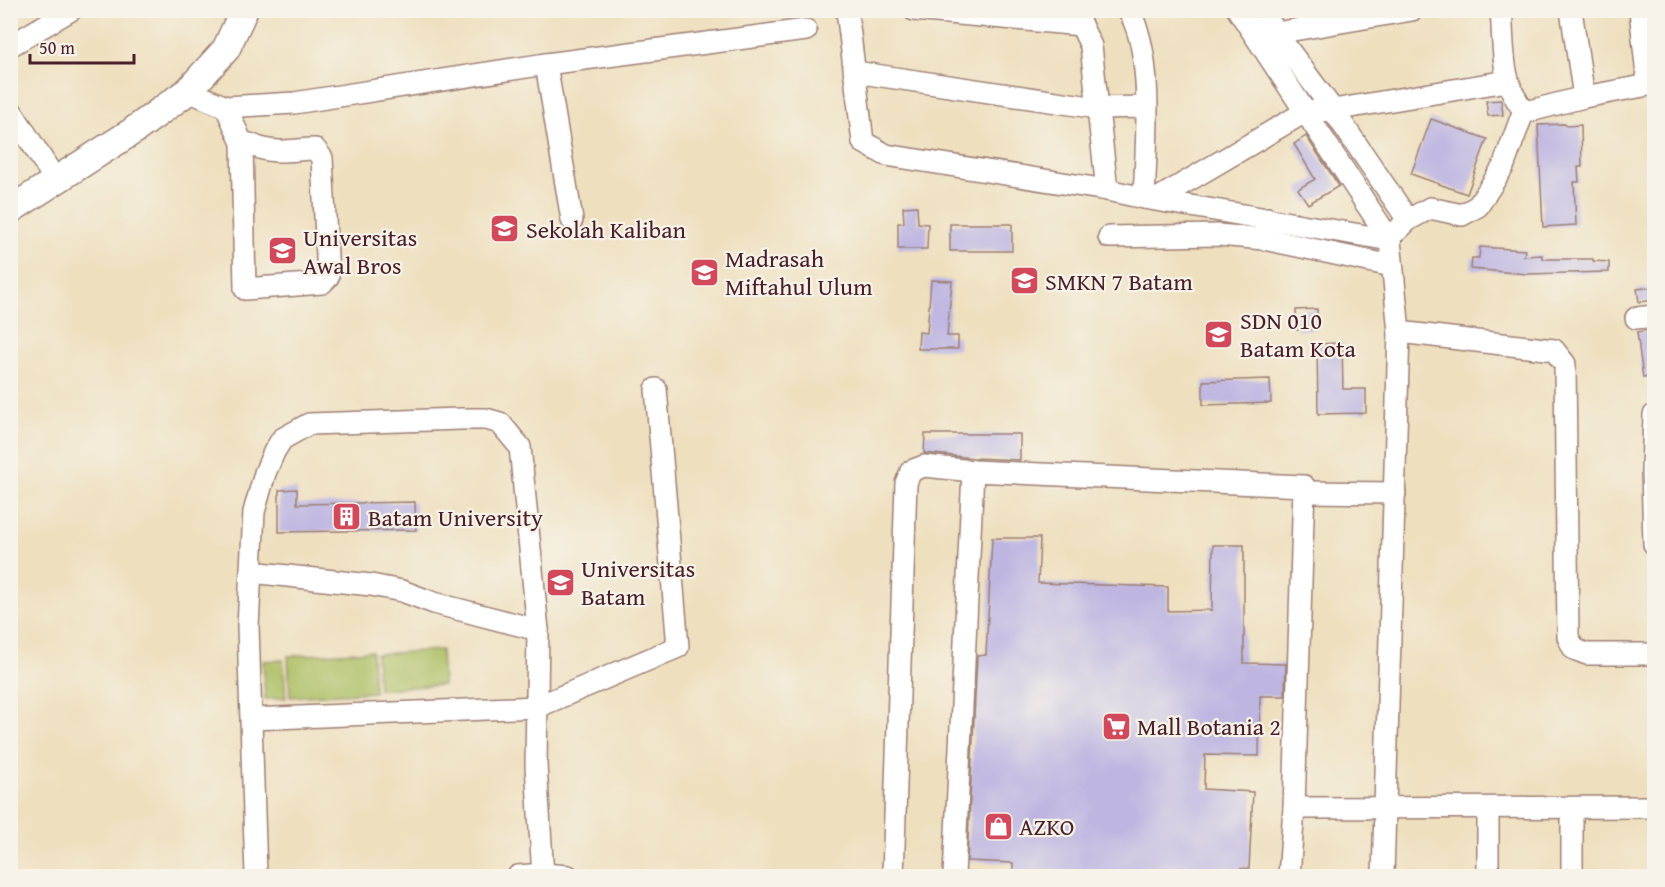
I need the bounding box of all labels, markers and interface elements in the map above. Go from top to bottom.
scale bar [30,27,134,65]
text: 50 m [39,34,75,61]
place label: Sekolah Kaliban [526,212,687,247]
school or university icon: Sekolah Kaliban [489,213,521,245]
place label: Universitas Awal Bros [303,220,417,283]
school or university icon: Universitas Awal Bros [266,235,298,267]
place label: Madrasah Miftahul Ulum [725,241,873,304]
school or university icon: Madrasah Miftahul Ulum [688,256,720,288]
place label: SMKN 7 Batam [1045,264,1193,299]
school or university icon: SMKN 7 Batam [1008,265,1040,297]
place label: SDN 010 Batam Kota [1240,303,1357,366]
school or university icon: SDN 010 Batam Kota [1203,318,1235,350]
place label: Batam University [368,500,543,535]
building icon: Batam University [331,501,363,533]
place label: Universitas Batam [581,551,695,614]
school or university icon: Universitas Batam [544,566,576,598]
place label: Mall Botania 2 [1137,709,1281,744]
supermarket icon: Mall Botania 2 [1100,710,1132,742]
place label: AZKO [1019,809,1074,844]
shop icon: AZKO [982,810,1014,842]

